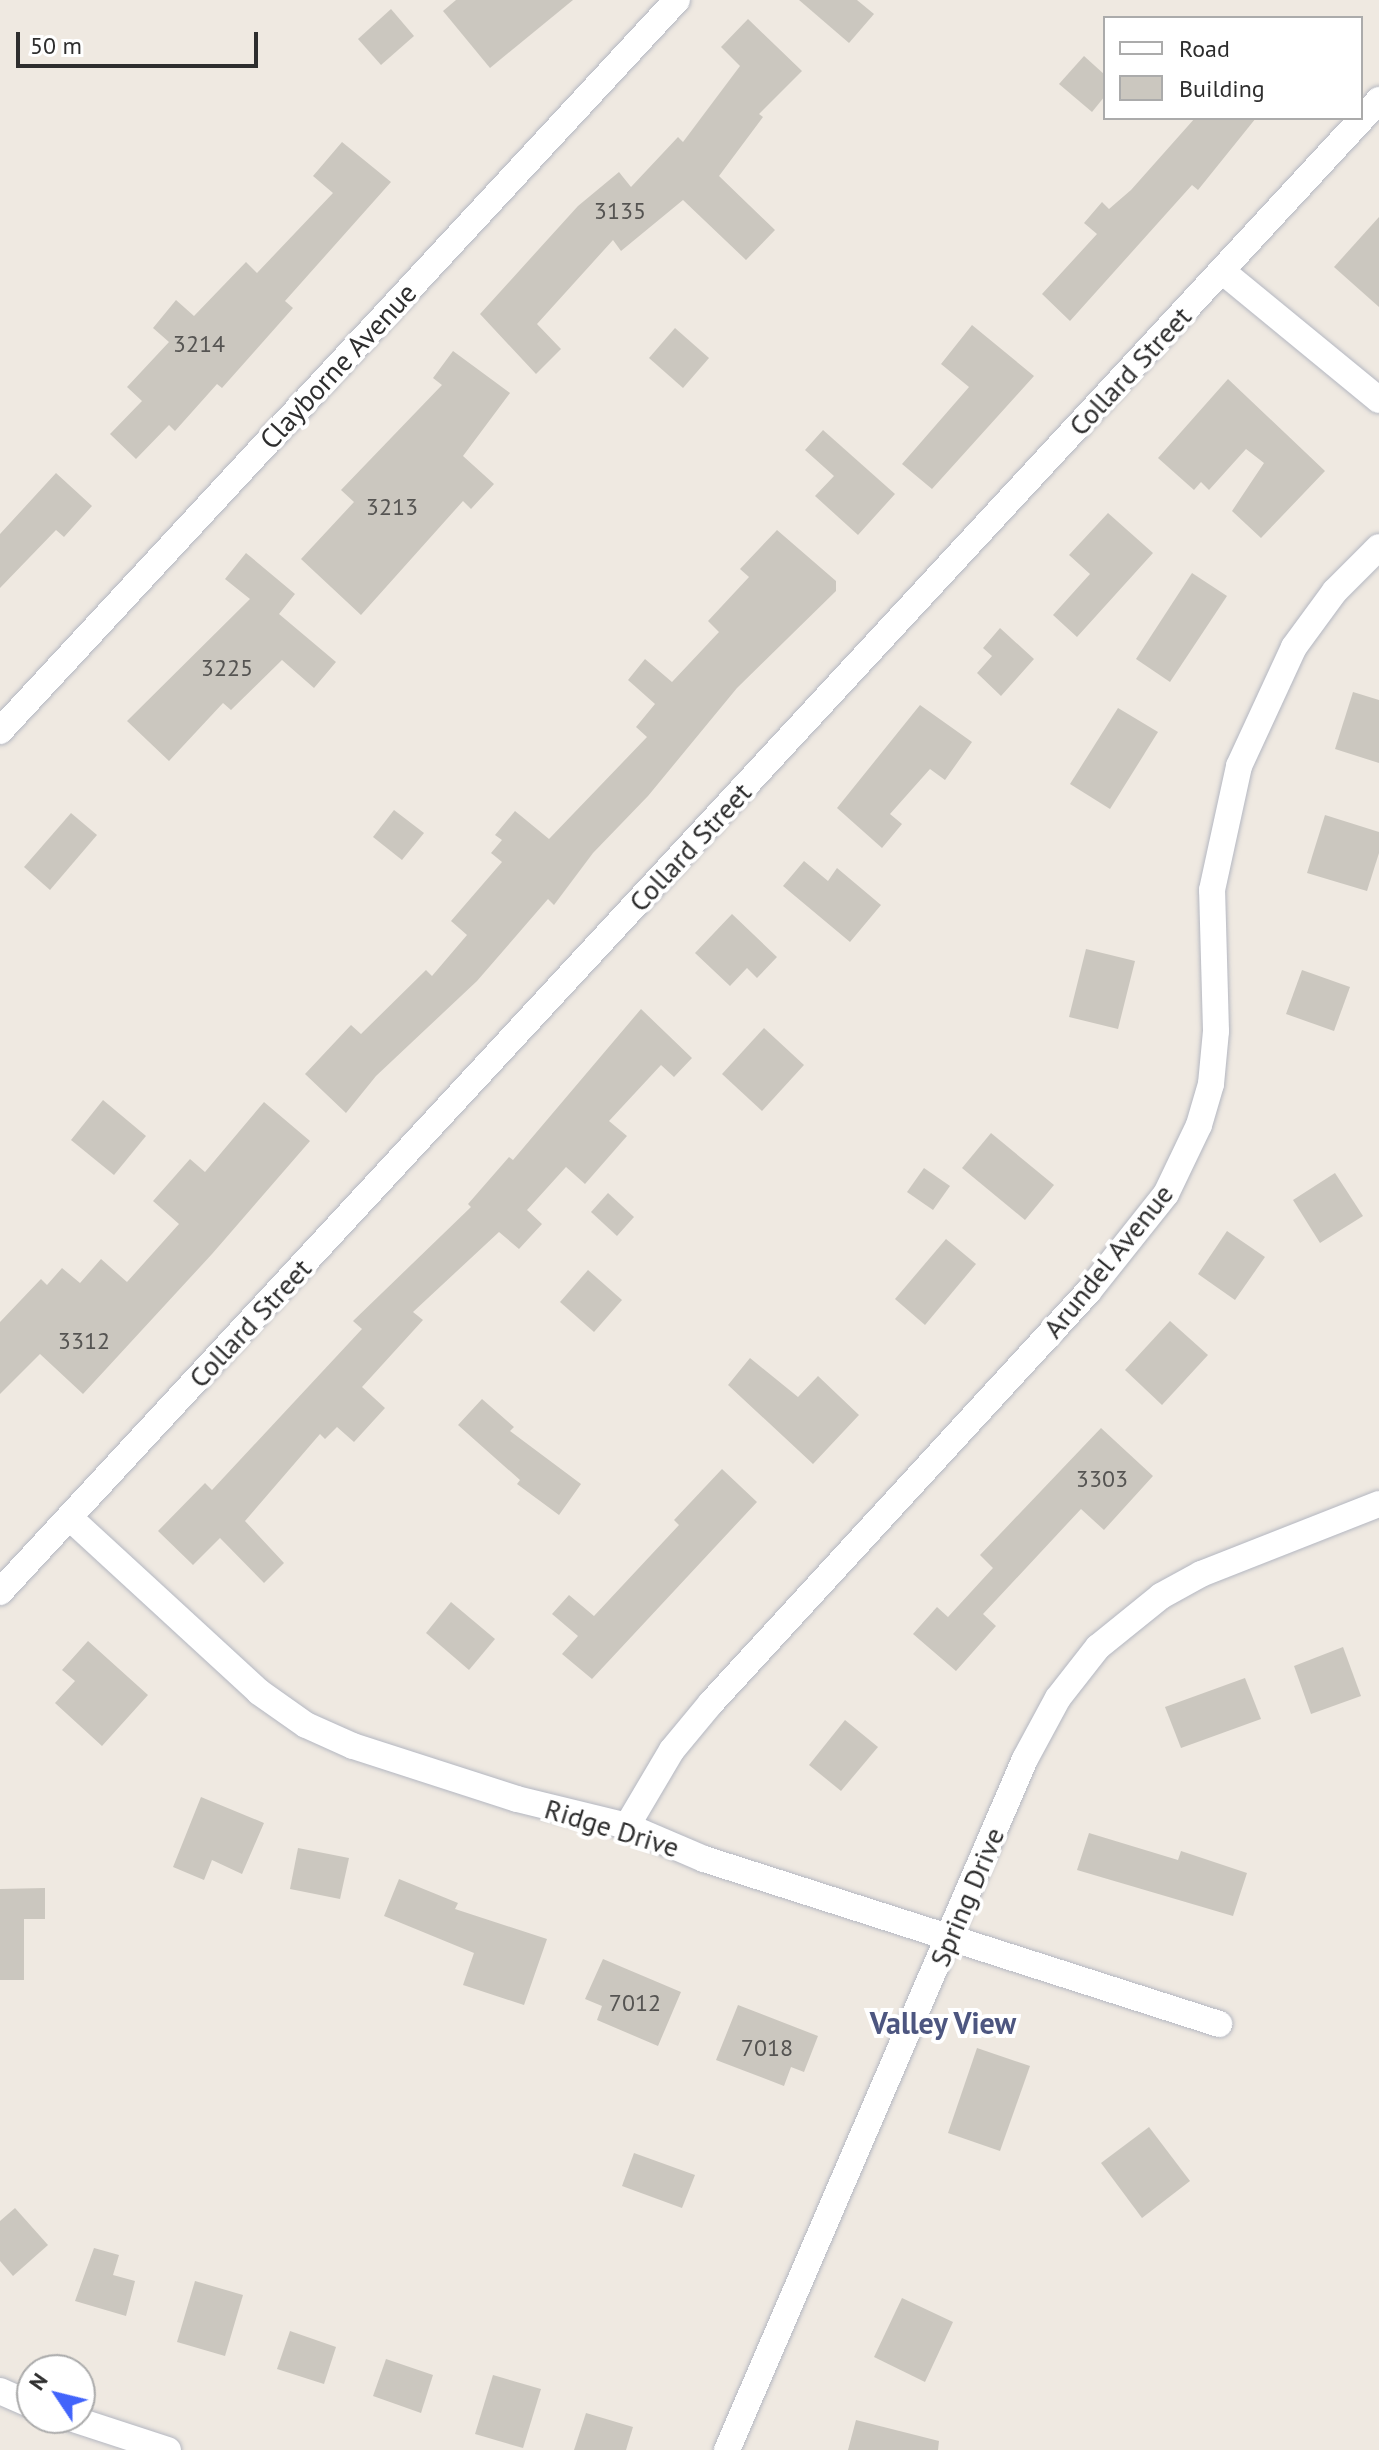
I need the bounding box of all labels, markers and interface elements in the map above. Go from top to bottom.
scale bar [20,16,262,66]
legend [1103,16,1363,120]
text: 50 m [30,30,82,61]
text: Road [1179,33,1230,64]
text: Building [1179,73,1265,104]
house number: 3135 [594,197,646,225]
street label: Clayborne Avenue [252,276,424,456]
street label: Collard Street [1062,300,1198,442]
house number: 3214 [173,330,225,358]
house number: 3213 [366,493,418,521]
house number: 3225 [201,654,253,682]
street label: Collard Street [622,776,758,918]
street label: Arundel Avenue [1036,1177,1180,1345]
street label: Collard Street [182,1252,318,1394]
house number: 3312 [58,1327,110,1355]
house number: 3303 [1076,1465,1128,1493]
street label: Ridge Drive [541,1792,683,1864]
street label: Spring Drive [923,1822,1011,1972]
house number: 7012 [609,1989,661,2017]
district label: Valley View [869,2005,1017,2041]
house number: 7018 [741,2034,793,2062]
north arrow [16,2354,96,2434]
text: N [22,2367,54,2395]

